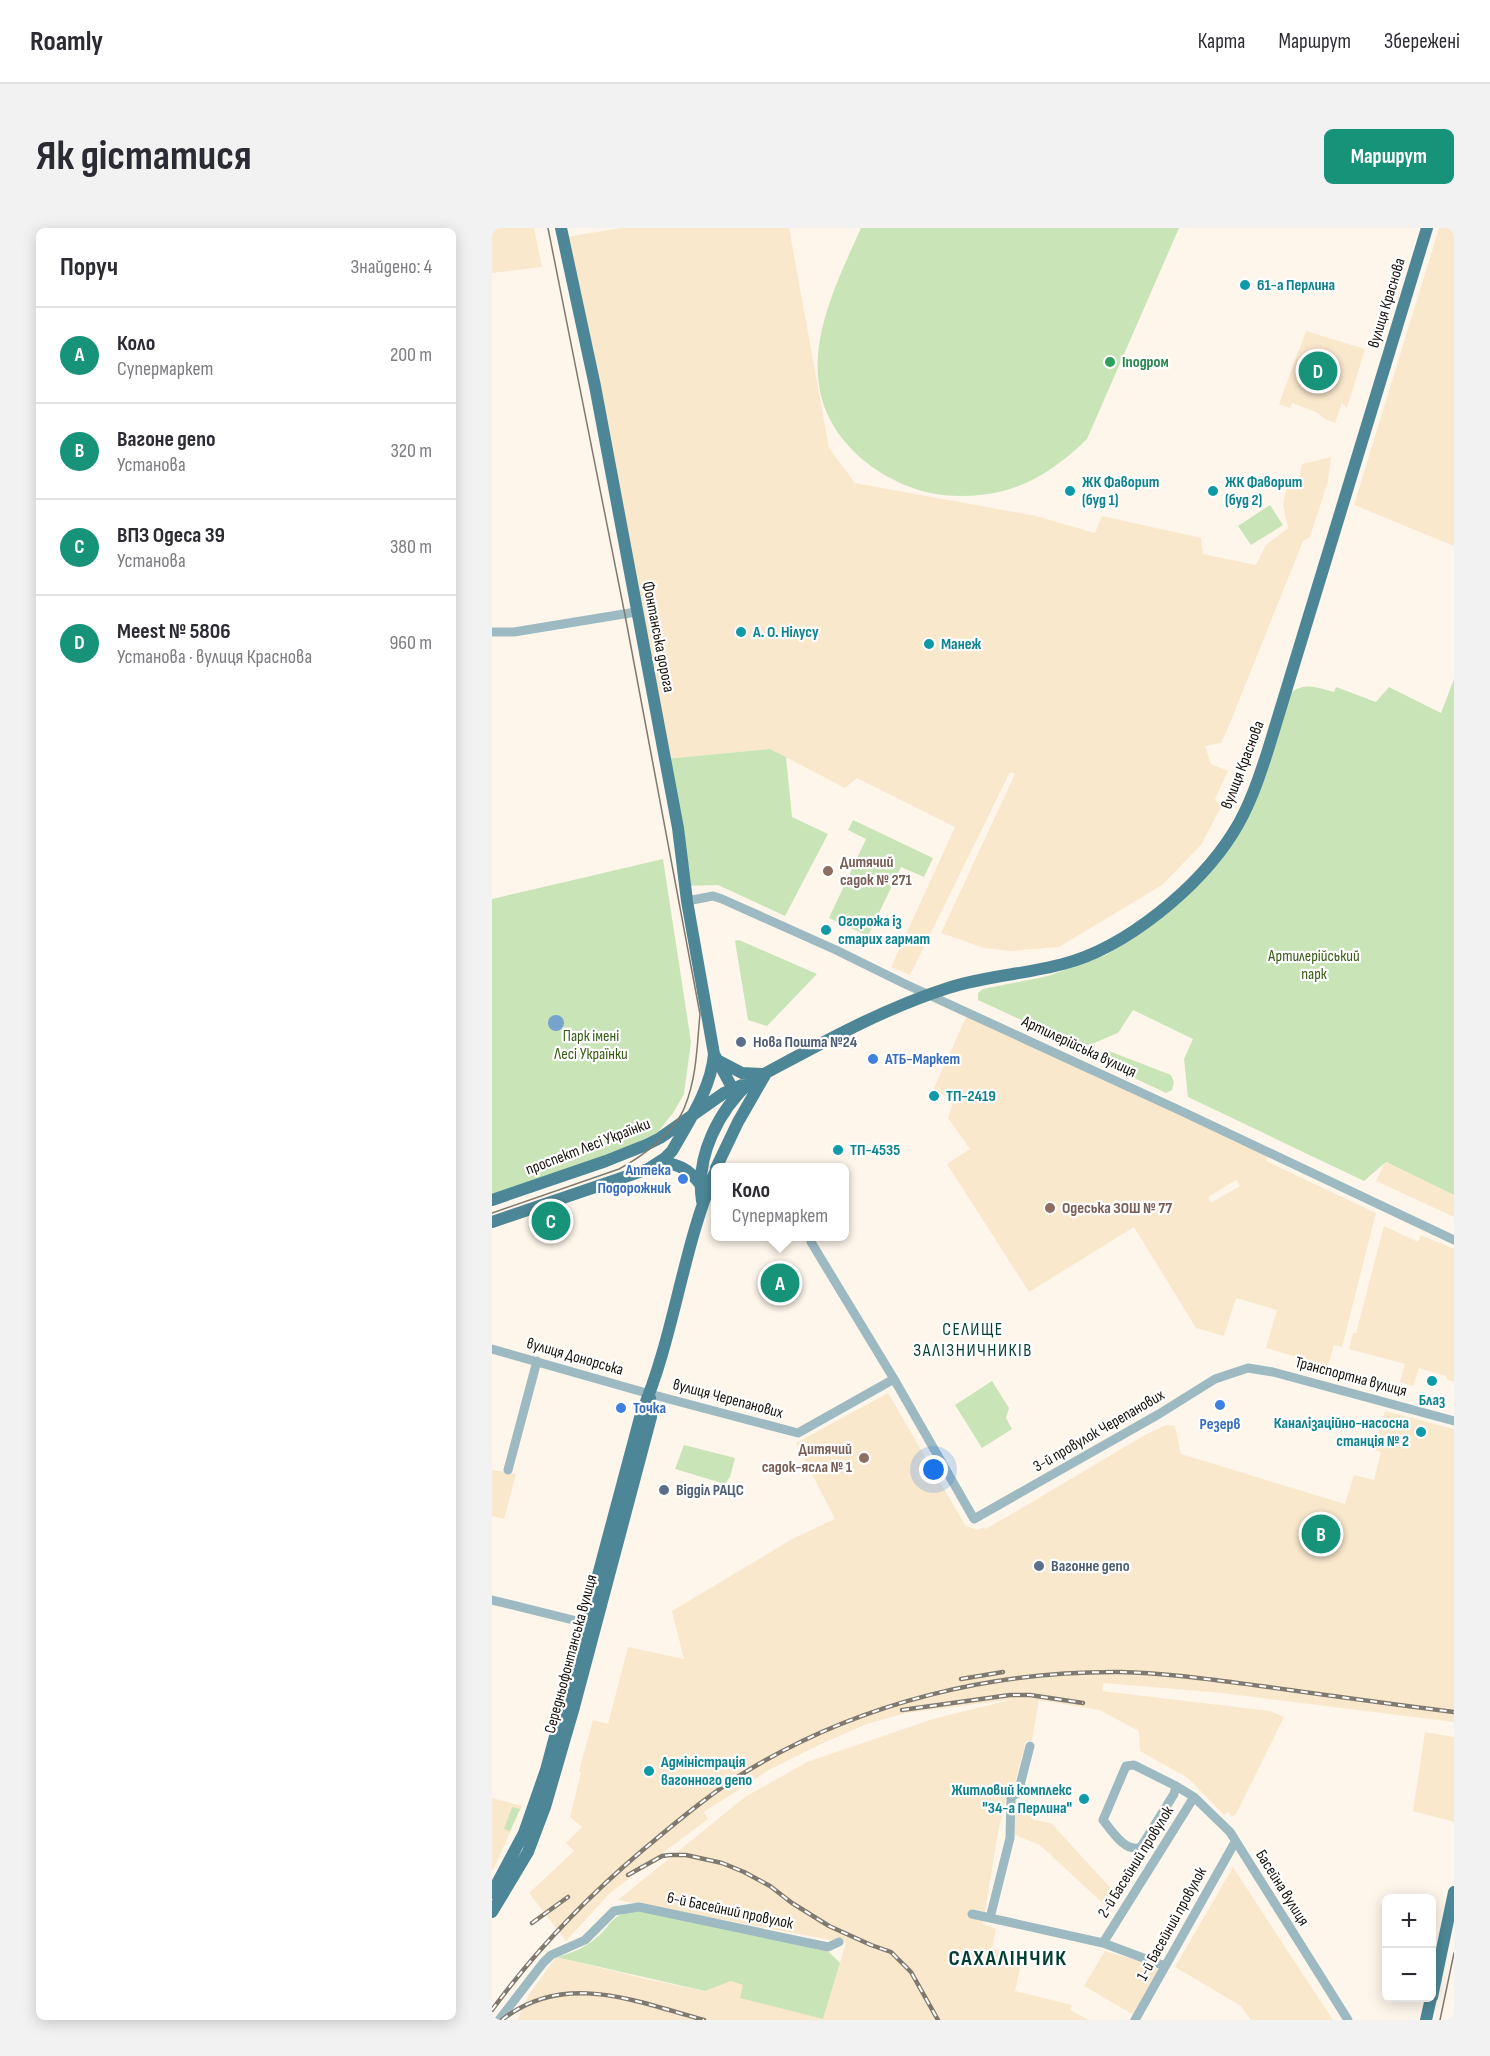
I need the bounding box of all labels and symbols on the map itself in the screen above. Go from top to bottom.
street label: вулиця Краснова [1364,256,1410,350]
place label: 61-а Перлина [1257,276,1335,295]
marker: 61-а Перлина [1238,278,1252,292]
pin: D [1298,348,1338,394]
place label: Іподром [1122,353,1169,372]
marker: Іподром [1103,355,1117,369]
place label: ЖК Фаворит (буд 1) [1082,473,1159,510]
place label: ЖК Фаворит (буд 2) [1225,473,1302,510]
marker: ЖК Фаворит (буд 1) [1063,484,1077,498]
marker: ЖК Фаворит (буд 2) [1206,484,1220,498]
street label: Фонтанська дорога [638,580,678,694]
place label: А. О. Нілусу [752,623,819,642]
marker: А. О. Нілусу [734,625,748,639]
place label: Манеж [941,635,981,654]
marker: Манеж [922,637,936,651]
street label: вулиця Краснова [1217,718,1269,812]
place label: Дитячий садок № 271 [840,853,912,890]
marker: Дитячий садок № 271 [821,864,835,878]
place label: Огорожа із старих гармат [838,912,930,949]
marker: Огорожа із старих гармат [819,923,833,937]
park label: Артилерійський парк [1267,947,1360,984]
street label: Артилерійська вулиця [1018,1012,1139,1082]
park label: Парк імені Лесі Українки [553,1027,628,1064]
place label: Нова Пошта №24 [753,1033,858,1052]
marker: Нова Пошта №24 [734,1035,748,1049]
place label: АТБ-Маркет [884,1050,960,1069]
marker: АТБ-Маркет [866,1052,880,1066]
place label: ТП-2419 [946,1087,996,1106]
marker: ТП-2419 [927,1089,941,1103]
street label: проспект Лесі Українки [523,1114,653,1180]
place label: ТП-4535 [850,1141,900,1160]
marker: ТП-4535 [831,1143,845,1157]
place label: Аптека Подорожник [597,1161,671,1198]
marker: Аптека Подорожник [676,1172,690,1186]
pin: C [532,1198,570,1244]
place label: Одеська ЗОШ № 77 [1062,1199,1172,1218]
marker: Одеська ЗОШ № 77 [1043,1201,1057,1215]
pin: A [760,1260,800,1306]
district label: СЕЛИЩЕ ЗАЛІЗНИЧНИКІВ [913,1319,1033,1361]
street label: вулиця Донорська [524,1334,626,1380]
street label: Транспортна вулиця [1293,1353,1409,1401]
marker: Блаз [1425,1374,1439,1388]
street label: вулиця Черепанових [671,1375,785,1423]
street label: 3-й провулок Черепанових [1030,1386,1168,1476]
place label: Блаз [1419,1391,1445,1410]
marker: Резерв [1213,1398,1227,1412]
place label: Точка [633,1399,666,1418]
marker: Точка [614,1401,628,1415]
place label: Каналізаційно-насосна станція № 2 [1274,1414,1409,1451]
place label: Резерв [1199,1415,1241,1434]
marker: Каналізаційно-насосна станція № 2 [1414,1425,1428,1439]
place label: Дитячий садок-ясла № 1 [762,1440,853,1477]
marker: Дитячий садок-ясла № 1 [857,1451,871,1465]
your location [919,1455,948,1484]
place label: Відділ РАЦС [676,1481,744,1500]
marker: Відділ РАЦС [657,1483,671,1497]
pin: B [1302,1512,1340,1556]
place label: Вагонне депо [1051,1557,1130,1576]
marker: Вагонне депо [1032,1559,1046,1573]
street label: Середньофонтанська вулиця [541,1572,601,1736]
place label: Адміністрація вагонного депо [660,1753,752,1790]
marker: Адміністрація вагонного депо [642,1764,656,1778]
place label: Житловий комплекс "34-а Перлина" [951,1781,1072,1818]
marker: Житловий комплекс "34-а Перлина" [1077,1792,1091,1806]
street label: 2-й Басейний провулок [1094,1802,1178,1921]
street label: Басейна вулиця [1251,1847,1313,1929]
street label: 1-й Басейний провулок [1133,1863,1212,1984]
street label: 6-й Басейний провулок [665,1888,796,1934]
district label: САХАЛІНЧИК [949,1945,1067,1972]

